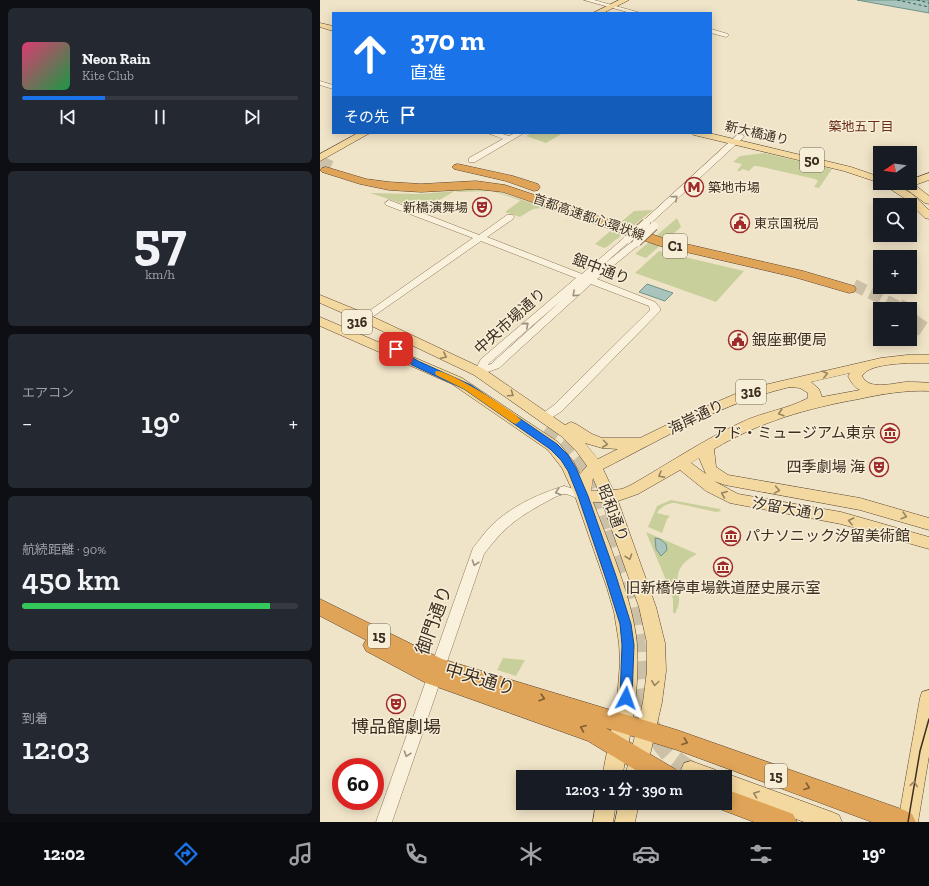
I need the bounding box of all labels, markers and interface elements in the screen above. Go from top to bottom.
text: 370 m [410,24,485,57]
icon: ahead [344,28,396,80]
text: Neon Rain [82,50,150,68]
text: 直進 [410,62,446,84]
text: Kite Club [82,68,134,83]
icon: arrive [397,104,419,126]
icon: previous [57,106,79,128]
icon: pause [149,106,171,128]
icon: next [241,106,263,128]
text: その先 [344,108,389,126]
street label: 新大橋通り [724,118,790,148]
district label: 築地五丁目 [828,119,894,134]
north arrow [873,146,917,190]
map controls [873,146,917,346]
road number: 50 [800,148,824,172]
metro station icon: 築地市場 [683,176,705,198]
place label: 築地市場 [708,180,760,195]
street label: 首都高速都心環状線 [531,191,647,243]
one-way arrow [670,195,678,202]
theatre icon: 新橋演舞場 [471,196,493,218]
button: search [873,198,917,242]
place label: 新橋演舞場 [403,200,468,215]
text: 57 [134,210,186,272]
public building icon: 東京国税局 [729,212,751,234]
place label: 東京国税局 [754,216,819,231]
road number: C1 [663,234,687,258]
street label: 銀中通り [570,250,632,288]
button: + [873,250,917,294]
text: km/h [145,267,175,282]
street label: 中央市場通り [471,284,549,358]
one-way arrow [572,289,580,296]
button: − [873,302,917,346]
road number: 316 [342,310,372,334]
one-way arrow [521,323,529,330]
public building icon: 銀座郵便局 [727,329,749,351]
place label: 銀座郵便局 [752,331,827,349]
pin [379,332,413,366]
icon: arrive [385,338,407,360]
one-way arrow [440,351,448,359]
one-way arrow [821,371,828,379]
road number: 316 [736,380,766,404]
text: エアコン [22,385,74,400]
one-way arrow [507,389,514,397]
street label: 海岸通り [665,396,727,438]
text: 19° [141,405,180,441]
one-way arrow [778,408,785,417]
text: − [22,410,32,437]
text: + [289,410,298,437]
museum icon: アド・ミュージアム東京 [879,422,901,444]
place label: アド・ミュージアム東京 [712,424,876,442]
one-way arrow [602,439,608,448]
theatre icon: 四季劇場 海 [868,456,890,478]
place label: 四季劇場 海 [787,458,865,476]
one-way arrow [658,470,665,477]
street label: 昭和通り [594,482,632,544]
one-way arrow [774,485,780,493]
one-way arrow [554,487,561,496]
one-way arrow [721,491,729,499]
street label: 汐留大通り [750,494,828,524]
one-way arrow [900,511,907,520]
one-way arrow [848,517,855,526]
museum icon: パナソニック汐留美術館 [720,525,742,547]
place label: パナソニック汐留美術館 [745,527,910,545]
text: 航続距離 · 90% [22,542,106,557]
one-way arrow [625,553,633,560]
museum icon: 旧新橋停車場鉄道歴史展示室 [712,556,734,578]
one-way arrow [471,560,479,567]
text: 450 km [22,562,120,598]
place label: 旧新橋停車場鉄道歴史展示室 [625,579,821,597]
street label: 御門通り [411,582,457,658]
road number: 15 [368,624,390,648]
street label: 中央通り [442,658,518,700]
position arrow [605,677,647,719]
one-way arrow [651,680,660,686]
theatre icon: 博品館劇場 [385,693,407,715]
one-way arrow [538,693,545,702]
text: 到着 [22,711,48,726]
place label: 博品館劇場 [351,716,441,738]
one-way arrow [580,724,587,732]
text: 12:03 [22,731,90,767]
one-way arrow [681,738,688,746]
one-way arrow [403,750,412,757]
speed limit sign: 60 [332,758,384,810]
road number: 15 [765,764,787,788]
one-way arrow [909,780,918,787]
text: 12:03 · 1 分 · 390 m [565,781,683,799]
one-way arrow [803,782,810,790]
one-way arrow [753,791,760,799]
icon: directions [172,840,200,868]
icon: music [287,840,315,868]
icon: phone [402,840,430,868]
icon: climate [517,840,545,868]
icon: car [632,840,660,868]
icon: filters [747,840,775,868]
text: 12:02 [44,843,85,865]
text: 19° [862,843,885,865]

